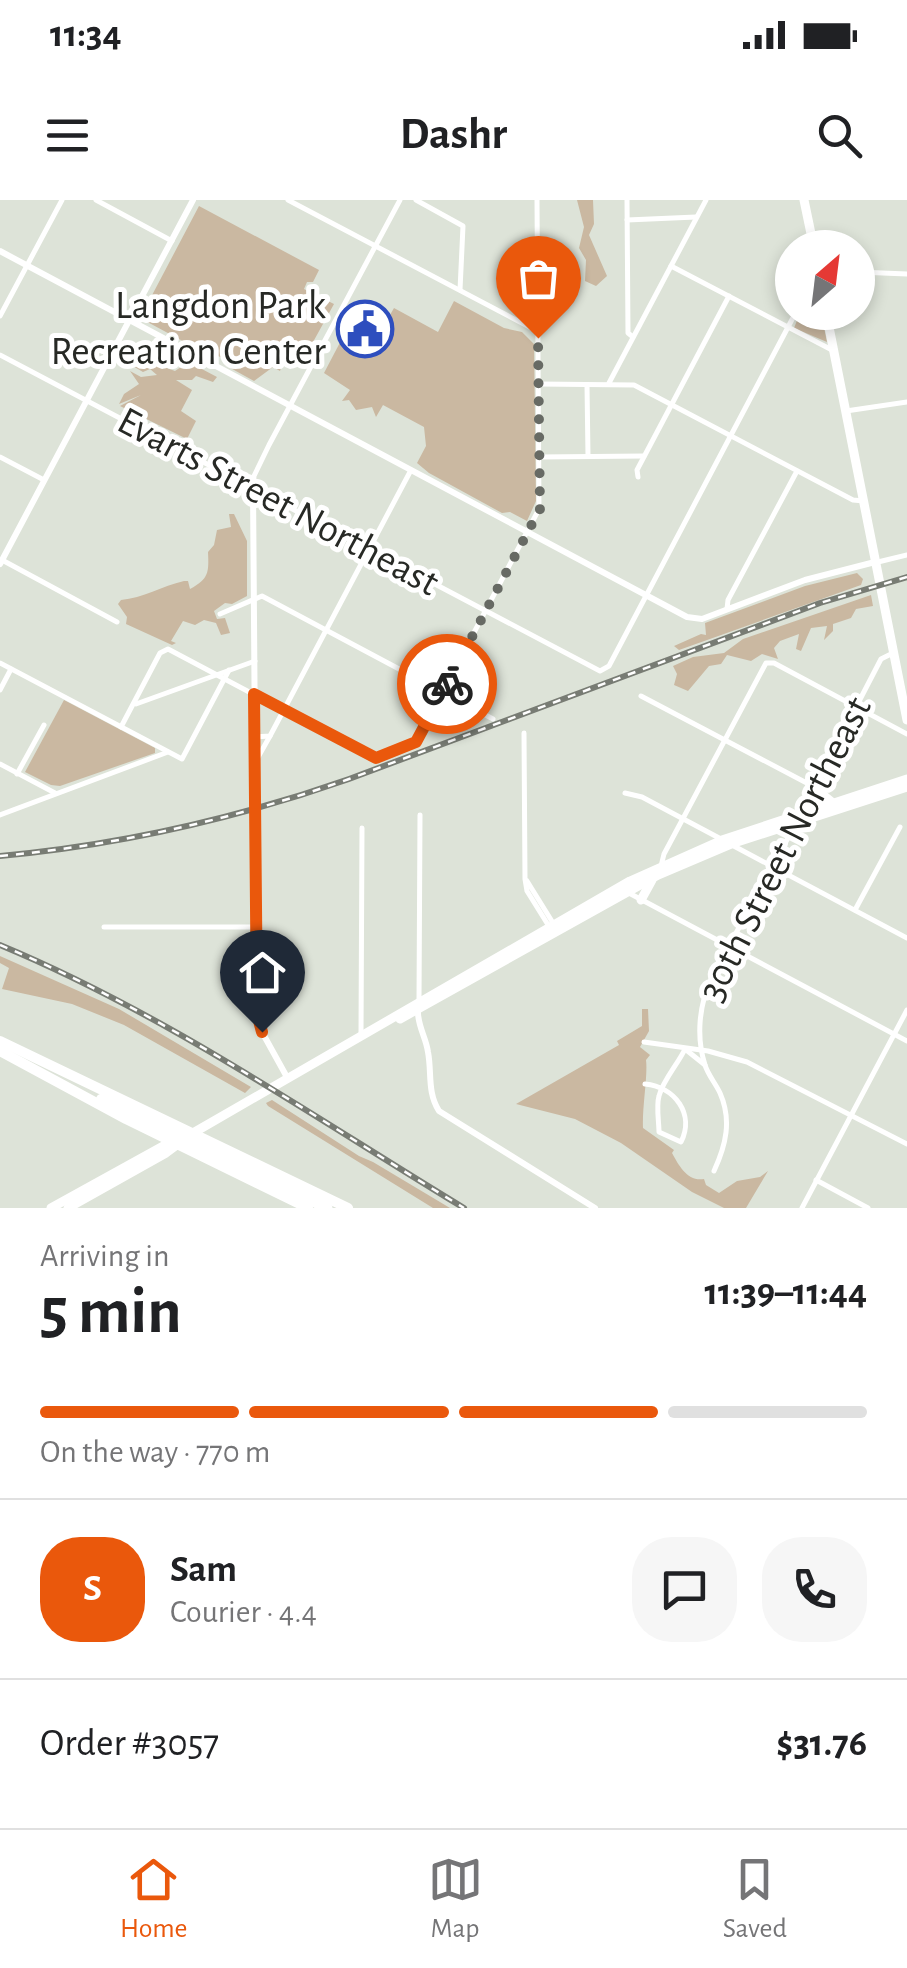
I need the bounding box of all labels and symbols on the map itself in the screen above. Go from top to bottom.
north arrow [775,230,875,330]
pin [496,236,581,339]
place label: Langdon Park Recreation Center [50,286,326,372]
public building icon: Langdon Park Recreation Center [335,299,395,359]
street label: Evarts Street Northeast [111,401,445,604]
courier [397,634,497,734]
street label: 30th Street Northeast [691,690,879,1007]
pin [220,930,305,1033]

